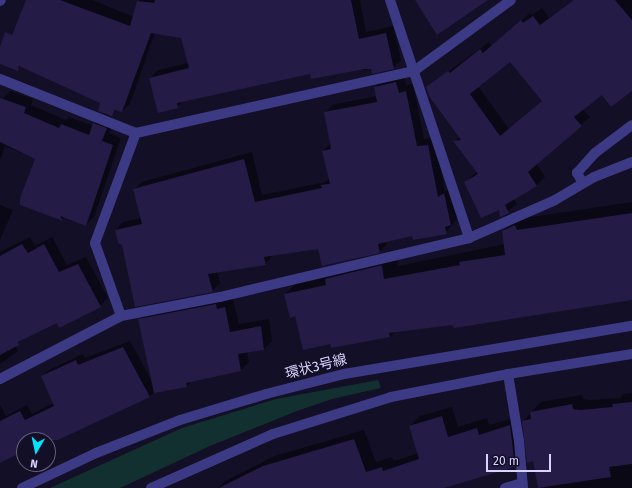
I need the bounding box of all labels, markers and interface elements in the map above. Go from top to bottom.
street label: 環状3号線 [283,351,349,383]
north arrow [16,432,56,472]
scale bar [488,446,553,472]
text: 20 m [493,454,519,468]
text: N [30,456,39,470]

